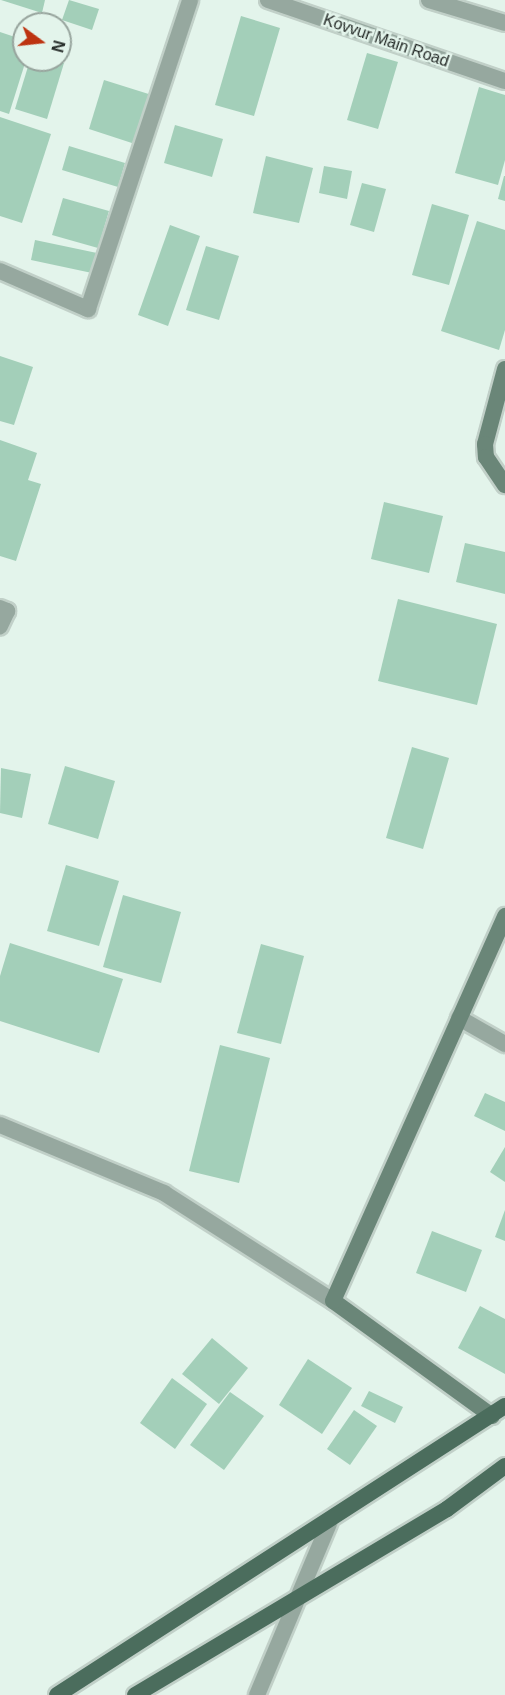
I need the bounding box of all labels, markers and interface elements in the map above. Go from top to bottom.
street label: Kovvur Main Road [321,10,451,72]
north arrow [12,12,72,72]
text: N [48,38,68,54]

